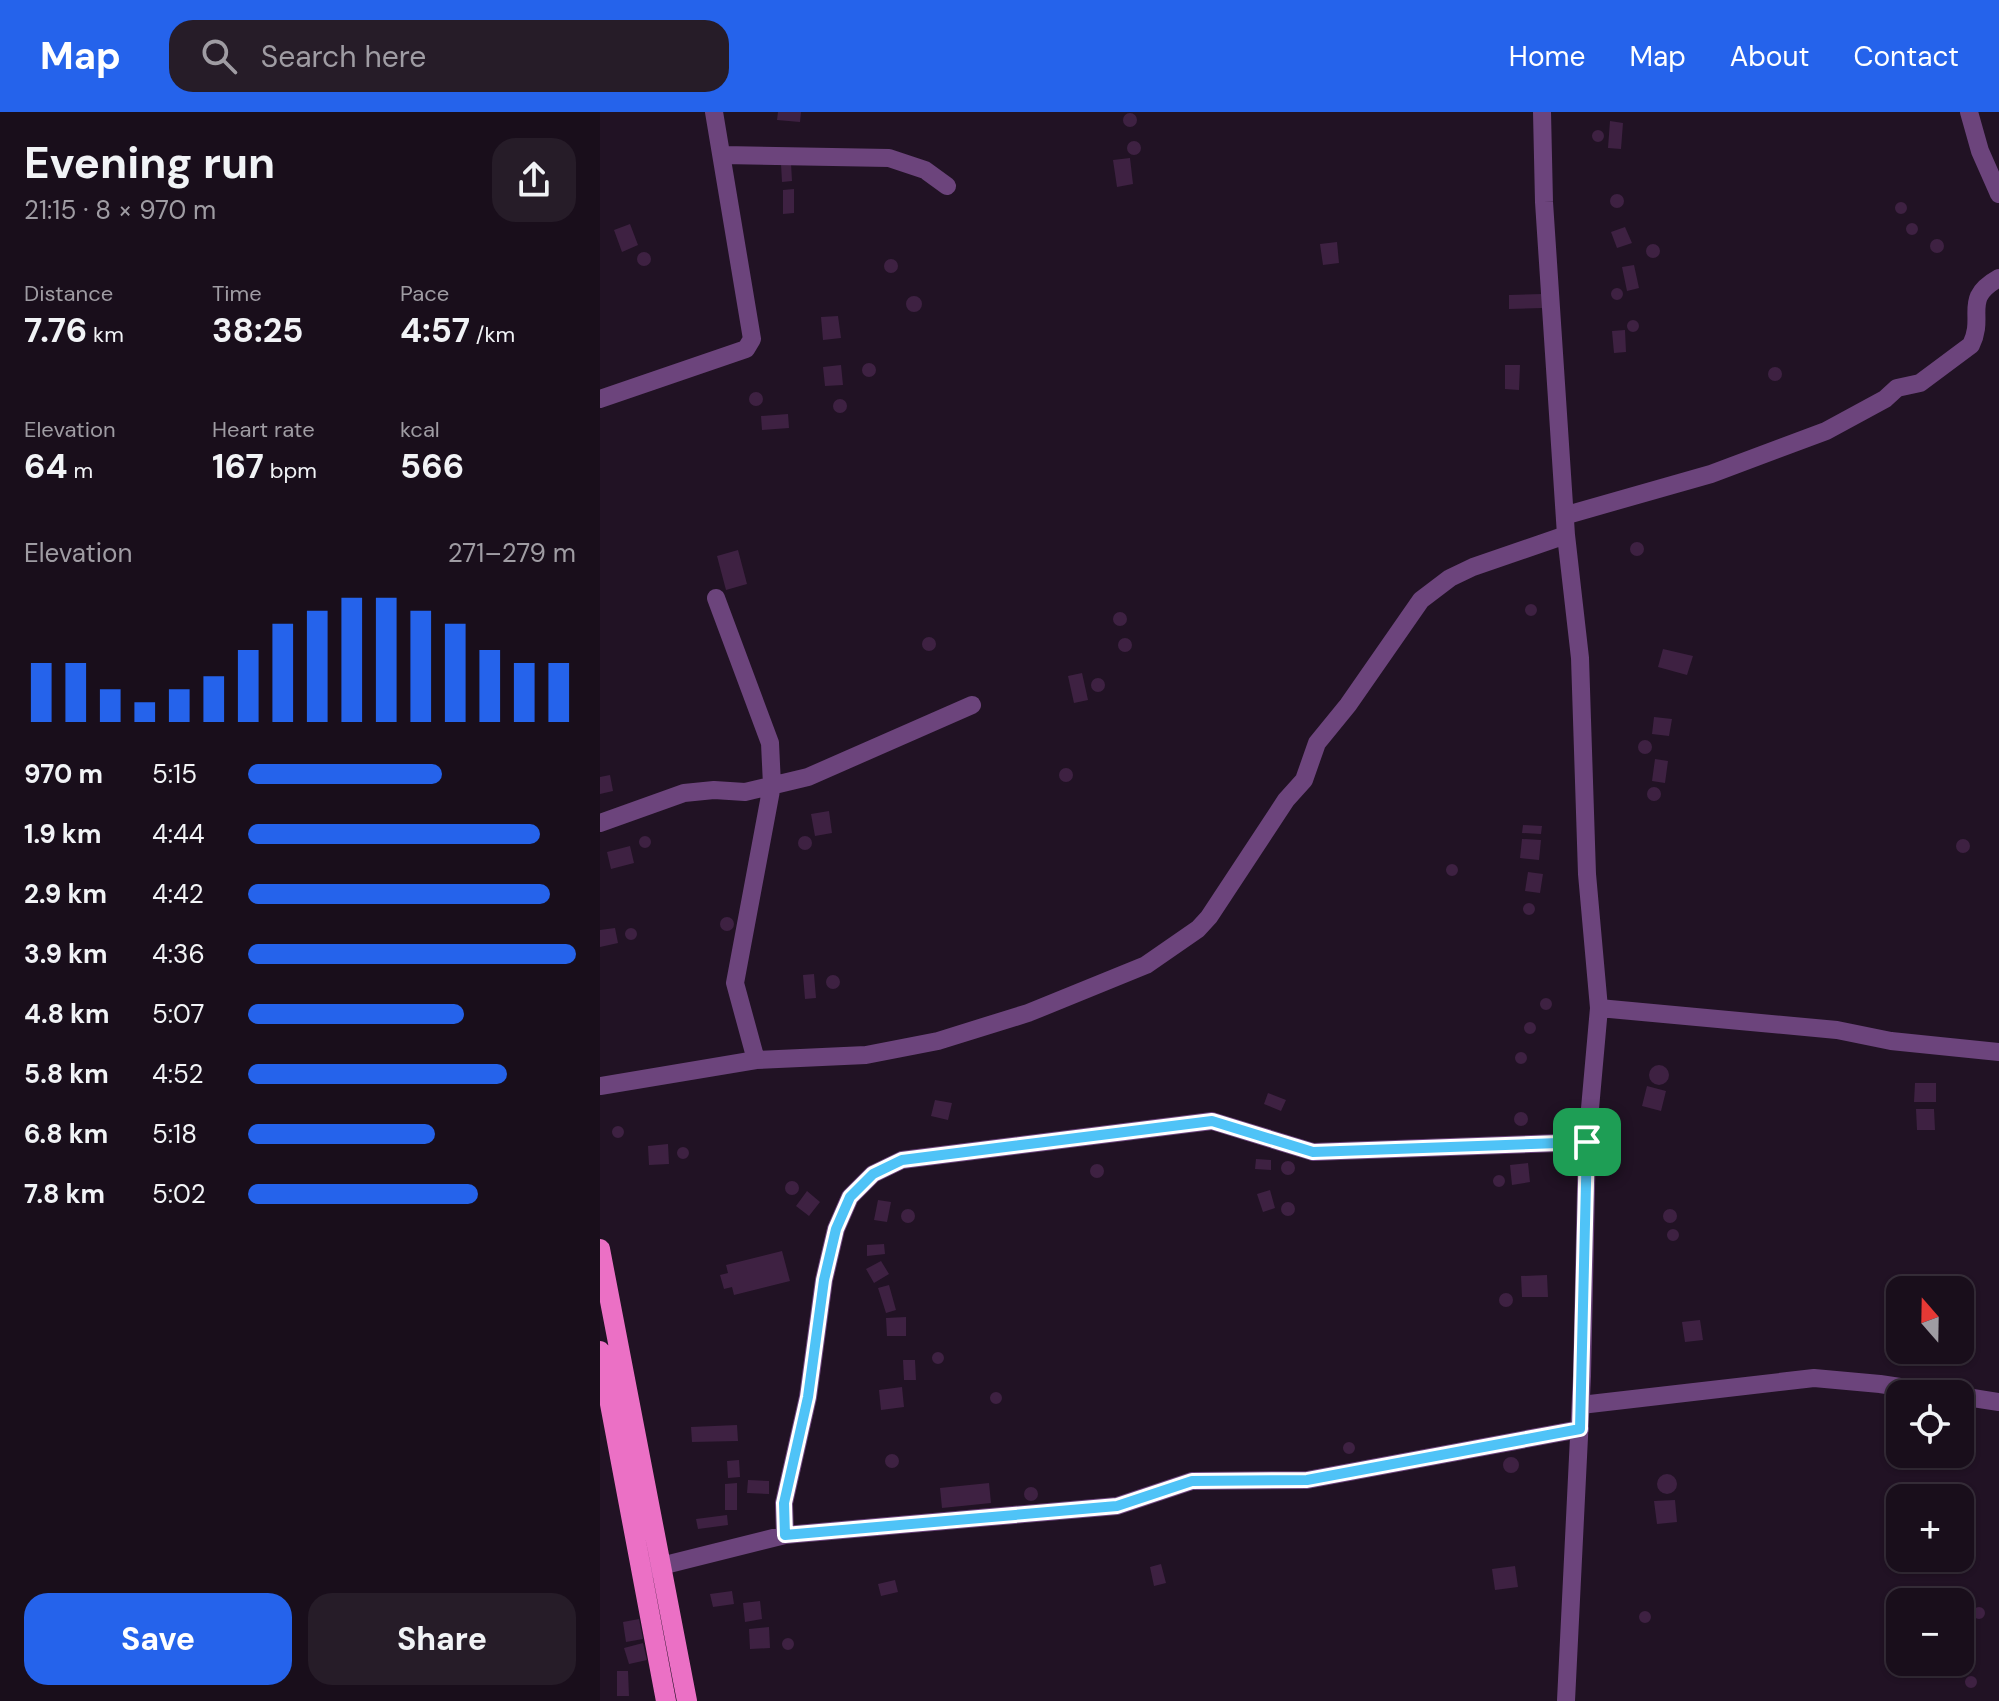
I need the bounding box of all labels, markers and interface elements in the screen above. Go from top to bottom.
search box [169,20,729,92]
text: Map [40,31,121,81]
icon: search [197,34,241,78]
text: Search here [261,37,426,76]
text: Home [1509,38,1585,75]
text: Map [1629,38,1686,75]
text: About [1730,38,1809,75]
text: Contact [1853,38,1959,75]
text: Evening run [24,134,275,192]
button: share [492,138,576,222]
text: 21:15 · 8 × 970 m [24,193,216,227]
text: Distance [24,279,113,308]
text: Time [212,279,262,308]
text: Pace [400,279,449,308]
text: 7.76 [24,308,87,353]
text: 38:25 [212,308,303,353]
text: 4:57 [400,308,470,353]
text: km [87,320,124,349]
text: /km [470,320,515,349]
text: Elevation [24,415,116,444]
text: Heart rate [212,415,315,444]
text: kcal [400,415,440,444]
text: 64 [24,444,68,489]
text: 167 [212,444,264,489]
text: 566 [400,444,464,489]
text: m [68,456,93,485]
text: bpm [264,456,317,485]
text: Elevation [24,536,132,570]
text: 271–279 m [448,536,576,570]
text: 970 m [24,757,103,791]
text: 5:15 [152,757,197,791]
text: 1.9 km [24,817,101,851]
text: 4:44 [152,817,205,851]
text: 2.9 km [24,877,107,911]
text: 4:42 [152,877,204,911]
text: 3.9 km [24,937,108,971]
text: 4:36 [152,937,205,971]
text: 4.8 km [24,997,110,1031]
text: 5:07 [152,997,204,1031]
text: 5.8 km [24,1057,109,1091]
text: 4:52 [152,1057,203,1091]
pin [1553,1108,1621,1176]
text: 6.8 km [24,1117,108,1151]
text: 5:18 [152,1117,197,1151]
icon: arrive [1565,1120,1609,1164]
text: 7.8 km [24,1177,105,1211]
text: 5:02 [152,1177,206,1211]
north arrow [1886,1276,1974,1364]
map controls [1886,1276,1974,1676]
button: locate [1886,1380,1974,1468]
button: + [1886,1484,1974,1572]
button: − [1886,1588,1974,1676]
button: Save [24,1593,292,1685]
button: Share [308,1593,576,1685]

